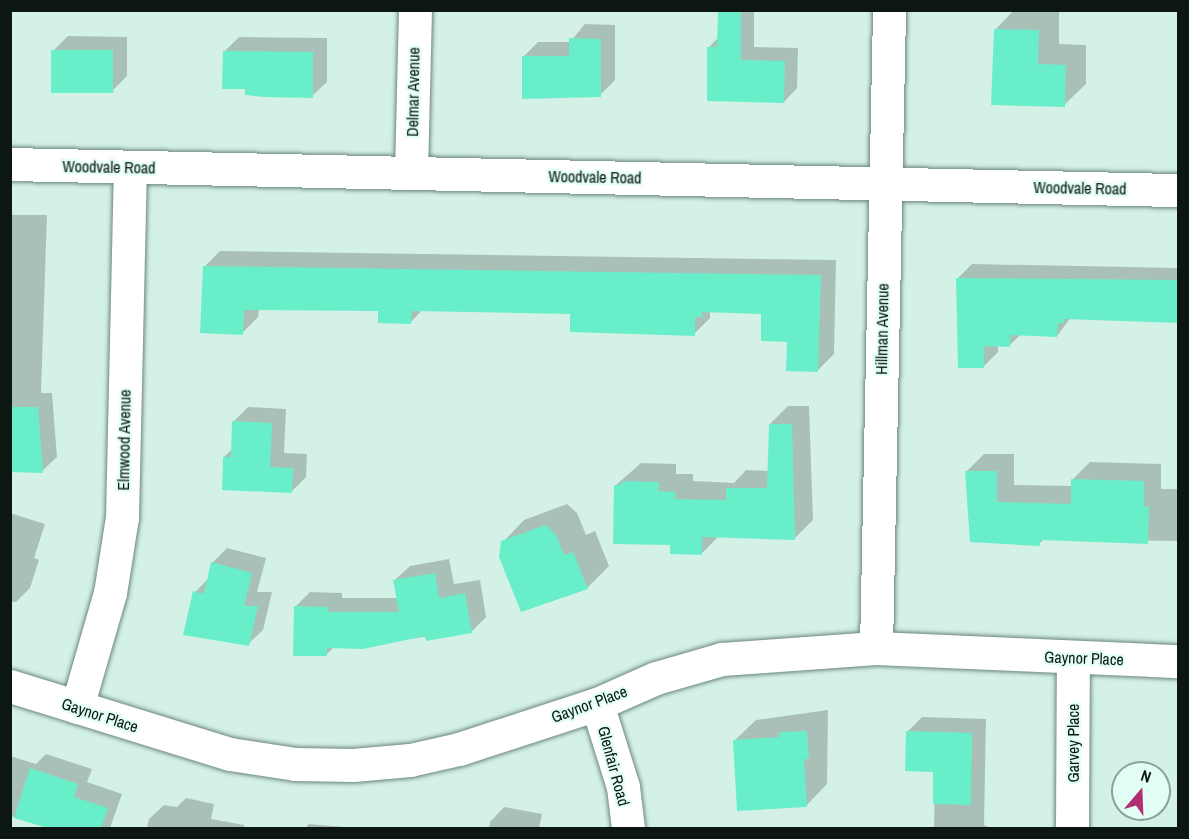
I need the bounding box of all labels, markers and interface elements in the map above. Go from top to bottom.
street label: Delmar Avenue [403,47,423,137]
street label: Woodvale Road [62,157,156,177]
street label: Woodvale Road [548,167,642,187]
street label: Woodvale Road [1033,178,1127,198]
street label: Hillman Avenue [872,283,892,375]
street label: Elmwood Avenue [114,389,134,491]
street label: Gaynor Place [1044,647,1124,669]
street label: Gaynor Place [548,681,630,727]
street label: Gaynor Place [59,694,141,736]
street label: Garvey Place [1063,704,1083,782]
street label: Glenfair Road [594,724,634,808]
north arrow [1111,761,1171,821]
text: N [1138,764,1154,788]

